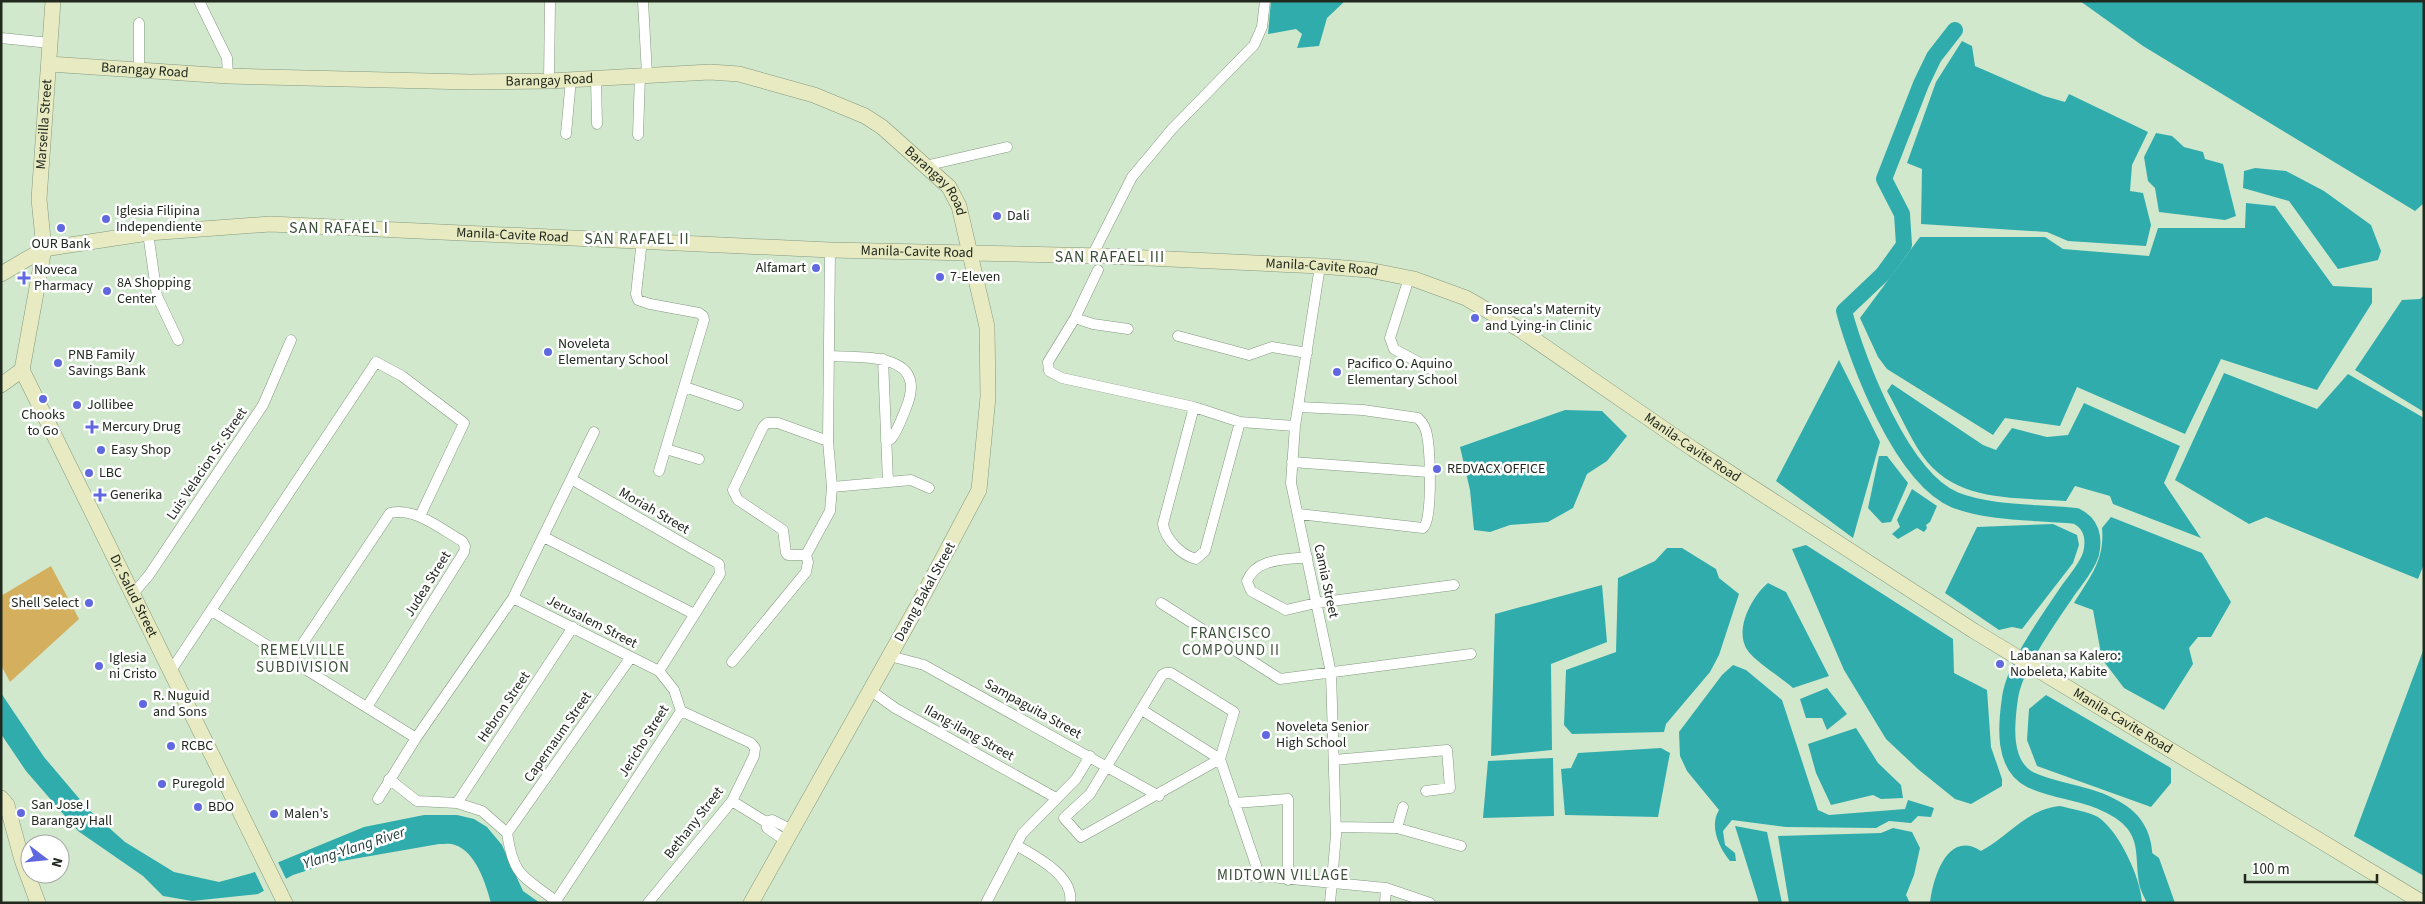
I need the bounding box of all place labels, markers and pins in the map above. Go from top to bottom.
place label: Iglesia Filipina Independiente [116,201,202,237]
place label: Dali [1007,206,1030,226]
marker: Dali [991,210,1003,222]
marker: Iglesia Filipina Independiente [100,213,112,225]
marker: OUR Bank [55,222,67,234]
place label: OUR Bank [32,234,91,254]
place label: Alfamart [756,258,806,278]
place label: Noveca Pharmacy [34,260,94,296]
marker: Alfamart [810,262,822,274]
place label: 7-Eleven [950,267,1000,287]
marker: 7-Eleven [934,271,946,283]
marker: Noveca Pharmacy [18,272,30,284]
place label: 8A Shopping Center [117,273,191,309]
marker: 8A Shopping Center [101,285,113,297]
place label: Fonseca's Maternity and Lying-in Clinic [1485,300,1601,336]
marker: Fonseca's Maternity and Lying-in Clinic [1469,312,1481,324]
place label: Noveleta Elementary School [558,334,669,370]
place label: PNB Family Savings Bank [68,345,146,381]
marker: Noveleta Elementary School [542,346,554,358]
place label: Pacifico O. Aquino Elementary School [1347,354,1458,390]
marker: PNB Family Savings Bank [52,357,64,369]
marker: Pacifico O. Aquino Elementary School [1331,366,1343,378]
marker: Chooks to Go [37,393,49,405]
place label: Jollibee [87,395,134,415]
marker: Jollibee [71,399,83,411]
place label: Chooks to Go [21,405,65,441]
place label: Mercury Drug [102,417,181,437]
marker: Mercury Drug [86,421,98,433]
place label: Easy Shop [111,440,171,460]
marker: Easy Shop [95,444,107,456]
place label: REDVACX OFFICE [1447,459,1545,479]
place label: LBC [99,463,122,483]
marker: REDVACX OFFICE [1431,463,1443,475]
marker: LBC [83,467,95,479]
place label: Generika [110,485,162,505]
marker: Generika [94,489,106,501]
place label: Shell Select [11,593,79,613]
marker: Shell Select [83,597,95,609]
place label: Labanan sa Kalero: Nobeleta, Kabite [2010,646,2121,682]
place label: Iglesia ni Cristo [109,648,157,684]
marker: Labanan sa Kalero: Nobeleta, Kabite [1994,658,2006,670]
marker: Iglesia ni Cristo [93,660,105,672]
place label: R. Nuguid and Sons [153,686,210,722]
marker: R. Nuguid and Sons [137,698,149,710]
place label: Noveleta Senior High School [1276,717,1369,753]
marker: Noveleta Senior High School [1260,729,1272,741]
place label: RCBC [181,736,213,756]
marker: RCBC [165,740,177,752]
place label: Puregold [172,774,225,794]
marker: Puregold [156,778,168,790]
place label: San Jose I Barangay Hall [31,795,113,831]
place label: BDO [208,797,234,817]
marker: BDO [192,801,204,813]
place label: Malen's [284,804,329,824]
marker: San Jose I Barangay Hall [15,807,27,819]
marker: Malen's [268,808,280,820]

